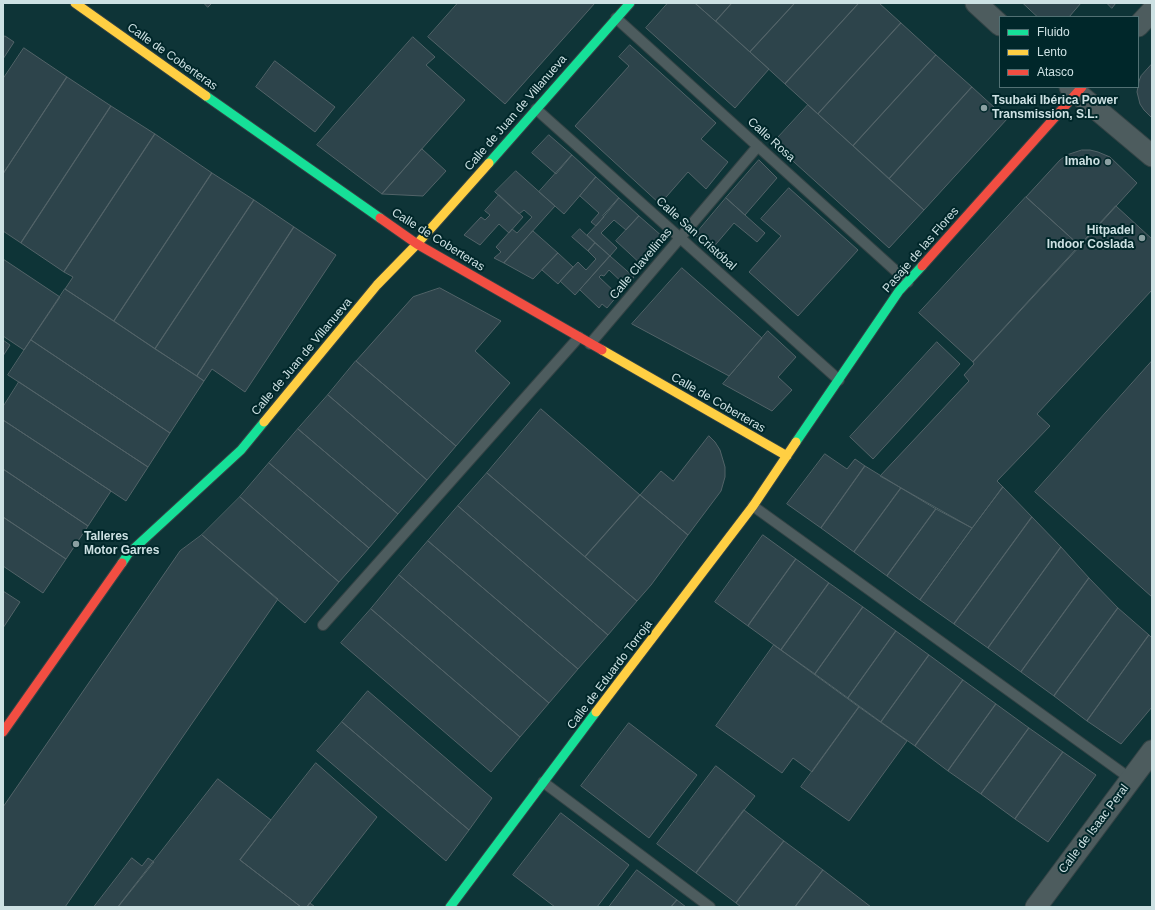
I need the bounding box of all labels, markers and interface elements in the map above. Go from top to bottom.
legend [999,16,1139,88]
street label: Calle de Coberteras [124,20,220,94]
text: Fluido [1037,25,1070,39]
text: Lento [1037,45,1067,59]
street label: Calle de Juan de Villanueva [462,52,570,174]
text: Atasco [1037,65,1074,79]
place label: Tsubaki Ibérica Power Transmission, S.L. [992,94,1118,122]
marker: Tsubaki Ibérica Power Transmission, S.L. [979,103,989,113]
street label: Calle Rosa [744,115,798,165]
place label: Imaho [1065,155,1100,169]
marker: Imaho [1103,157,1113,167]
street label: Calle San Cristóbal [653,194,739,274]
street label: Pasaje de las Flores [880,204,962,296]
street label: Calle de Coberteras [389,206,487,274]
place label: Hitpadel Indoor Coslada [1047,224,1134,252]
street label: Calle Clavellinas [607,225,675,303]
marker: Hitpadel Indoor Coslada [1137,233,1147,243]
street label: Calle de Juan de Villanueva [249,295,355,419]
street label: Calle de Coberteras [668,370,768,436]
place label: Talleres Motor Garres [84,530,159,558]
marker: Talleres Motor Garres [71,539,81,549]
street label: Calle de Eduardo Torroja [564,618,656,732]
street label: Calle de Isaac Peral [1056,782,1132,876]

